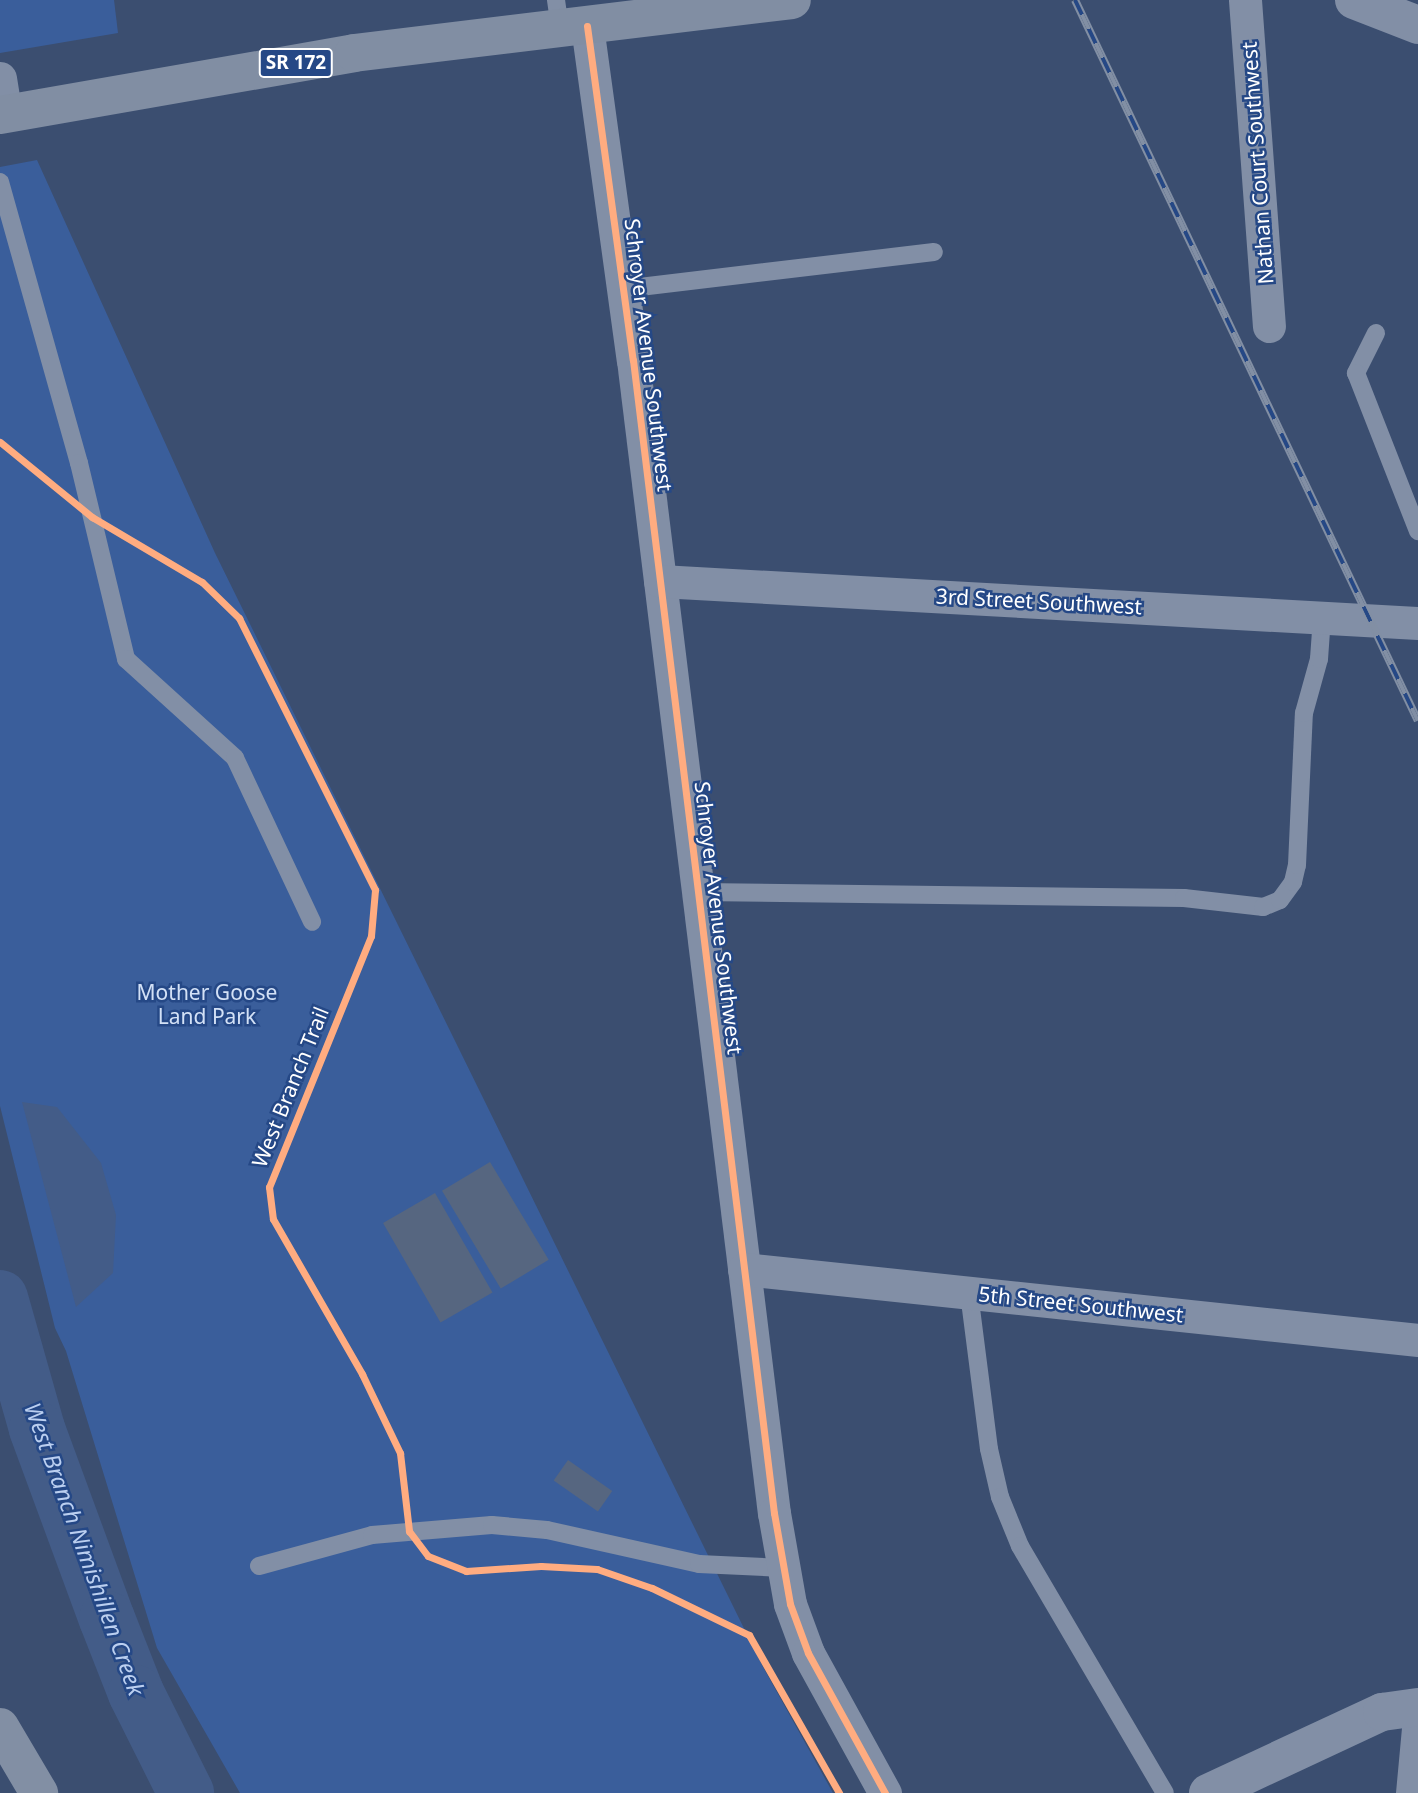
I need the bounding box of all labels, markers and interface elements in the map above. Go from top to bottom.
street label: Nathan Court Southwest [1236,41,1278,285]
road number: SR 172 [258,48,334,78]
street label: Schroyer Avenue Southwest [620,217,678,493]
street label: 3rd Street Southwest [935,583,1143,619]
street label: Schroyer Avenue Southwest [690,780,748,1056]
park label: Mother Goose Land Park [137,979,277,1029]
street label: West Branch Trail [246,1003,334,1171]
street label: 5th Street Southwest [977,1281,1185,1327]
water label: West Branch Nimishillen Creek [19,1399,151,1699]

